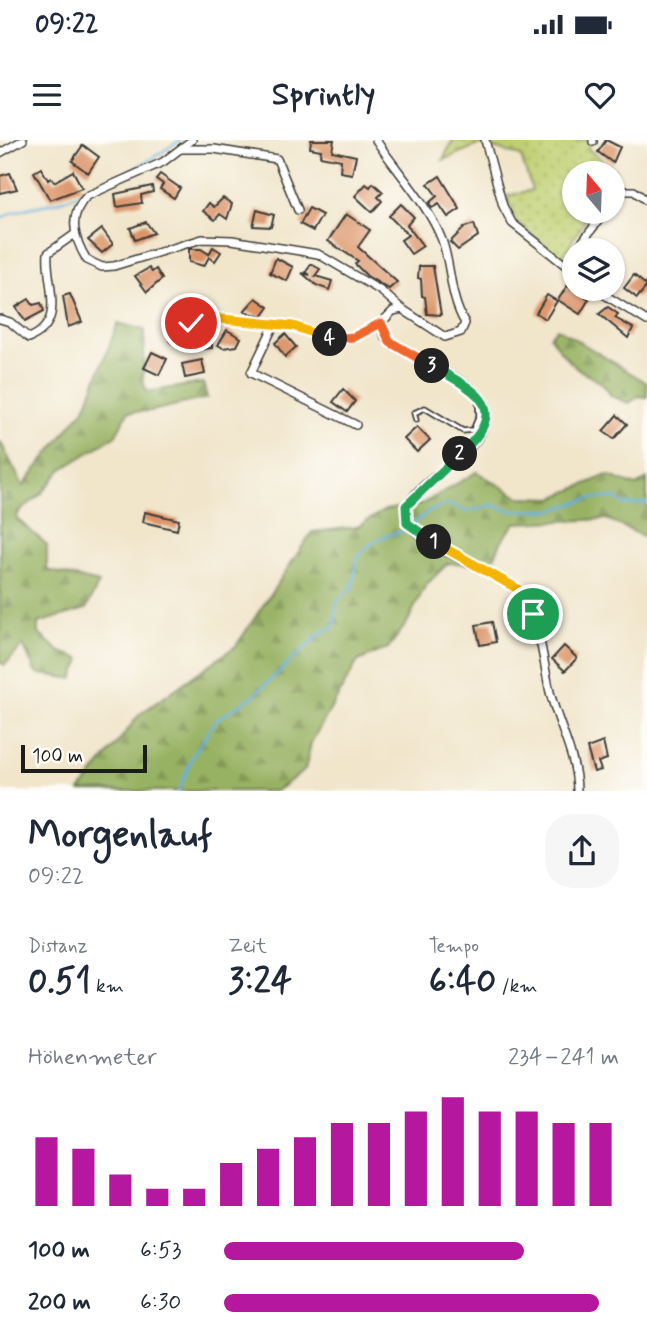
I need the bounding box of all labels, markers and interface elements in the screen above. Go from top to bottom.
text: 09:22 [35,8,98,42]
text: Sprintly [272,74,375,116]
icon: menu [28,76,66,114]
icon: heart [581,76,619,114]
north arrow [562,161,625,224]
map controls [562,161,625,301]
button: layers [562,238,625,301]
pin [161,293,221,353]
icon: check [172,304,210,342]
pin: 4 [312,322,348,356]
text: 4 [324,326,335,351]
pin: 3 [414,348,450,384]
text: 3 [427,353,436,378]
pin: 2 [442,436,477,472]
text: 2 [455,441,464,466]
pin: 1 [416,524,452,560]
text: 1 [429,529,438,554]
pin [503,584,563,644]
icon: arrive [514,595,552,633]
scale bar [21,742,147,774]
text: 100 m [32,744,83,769]
text: Morgenlauf [28,811,212,860]
button: share [545,814,619,888]
text: 09:22 [28,862,84,892]
text: Distanz [28,934,88,959]
text: Zeit [228,934,267,959]
text: Tempo [429,934,479,959]
text: 0.51 [28,959,91,1005]
text: 3:24 [228,959,292,1005]
text: 6:40 [429,959,496,1005]
text: km [91,974,124,999]
text: /km [496,974,537,999]
text: Höhenmeter [28,1043,157,1073]
text: 234–241 m [508,1043,619,1073]
text: 100 m [28,1236,90,1266]
text: 6:53 [140,1236,181,1266]
text: 200 m [28,1288,91,1318]
text: 6:30 [140,1288,181,1318]

